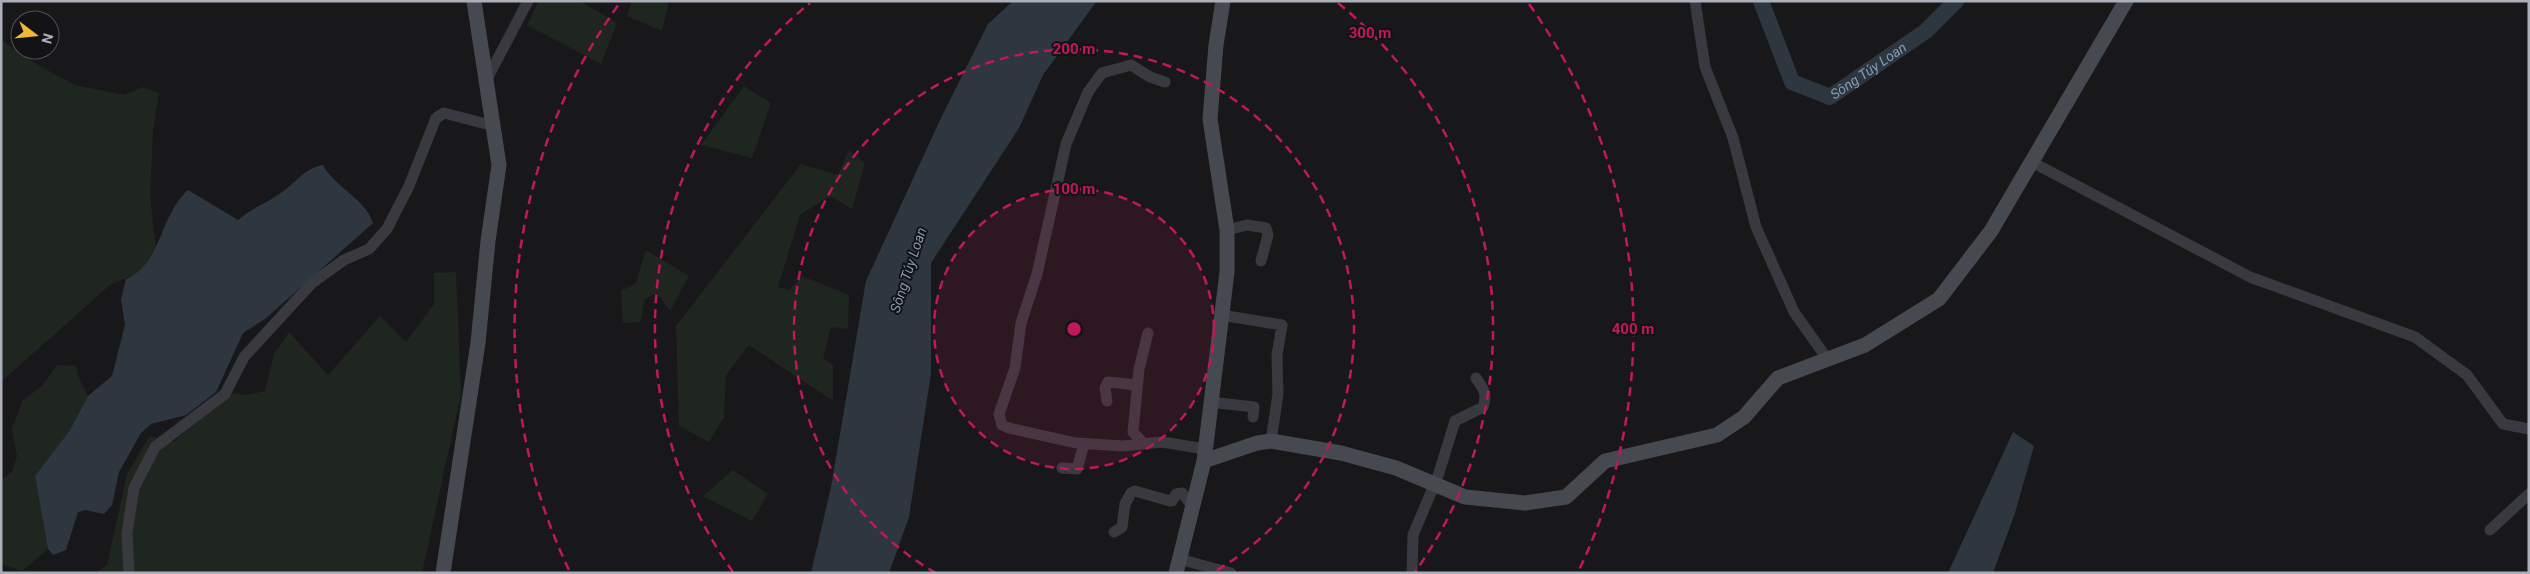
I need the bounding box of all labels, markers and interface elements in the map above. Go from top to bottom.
north arrow [10,10,60,60]
text: 300 m [1349,24,1391,42]
text: N [38,32,57,46]
water label: Sông Túy Loan [1827,39,1909,102]
text: 200 m [1053,40,1095,58]
text: 100 m [1053,180,1095,198]
water label: Sông Túy Loan [887,225,929,315]
centre of rings [1065,320,1083,338]
text: 400 m [1612,320,1654,338]

